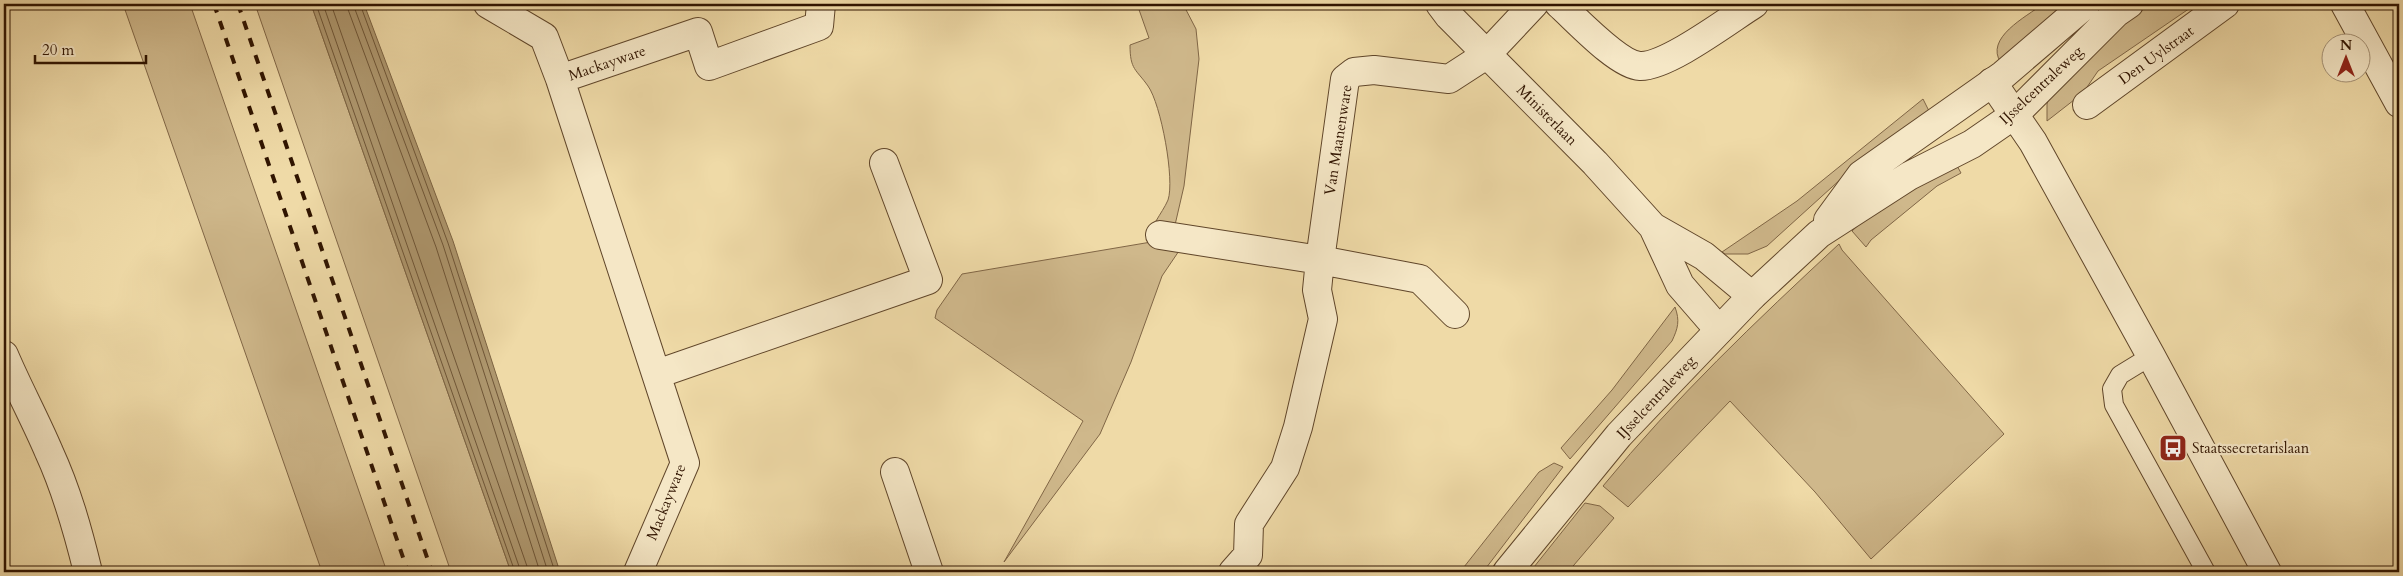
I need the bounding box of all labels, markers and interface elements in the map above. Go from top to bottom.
street label: Den Uylstraat [2114,21,2198,89]
scale bar [35,32,146,64]
north arrow [2320,32,2370,82]
text: N [2340,36,2352,55]
text: 20 m [42,40,74,60]
street label: Mackayware [566,40,649,86]
street label: IJsselcentraleweg [1995,41,2088,129]
street label: Ministerlaan [1512,80,1582,150]
street label: Van Maanenware [1319,83,1357,197]
street label: IJsselcentraleweg [1612,350,1700,443]
bus stop icon: Staatssecretarislaan [2158,433,2188,463]
place label: Staatssecretarislaan [2192,438,2310,458]
street label: Mackayware [642,461,690,543]

